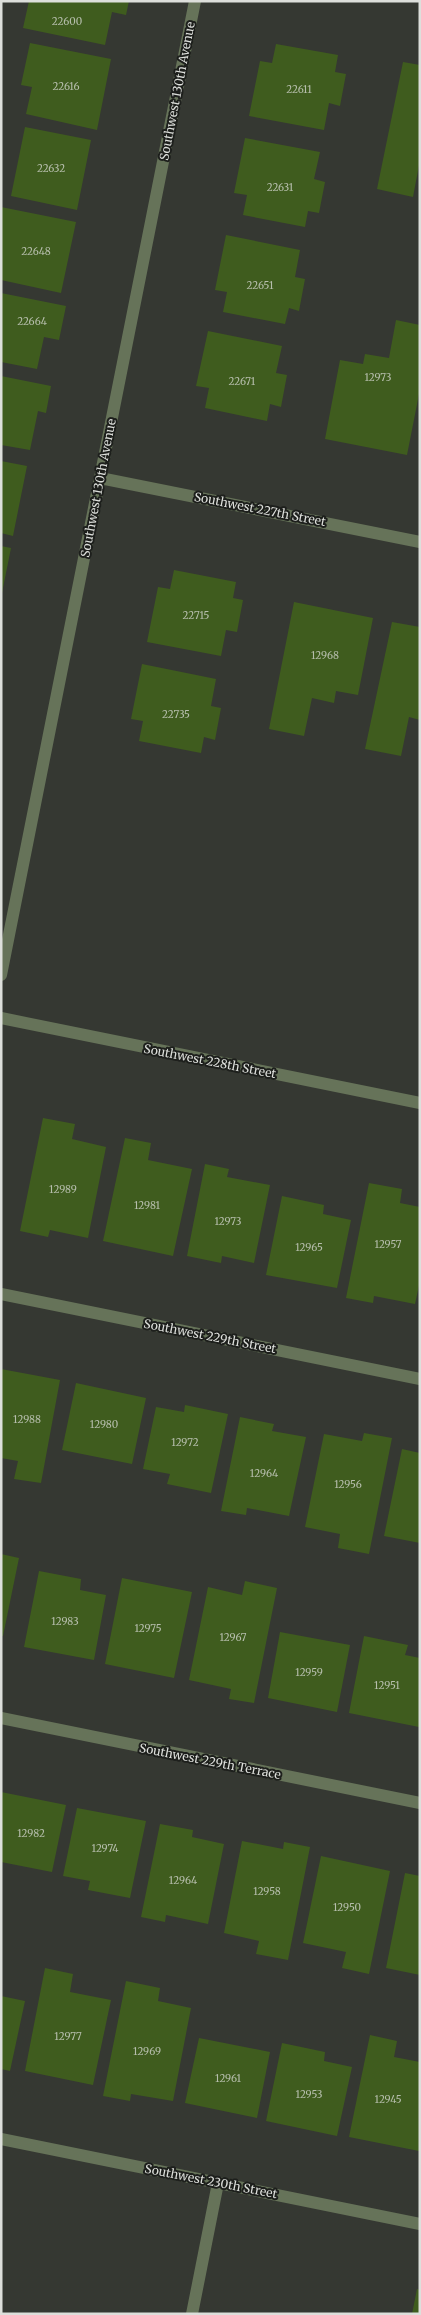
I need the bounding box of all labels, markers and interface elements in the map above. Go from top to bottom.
house number: 22600 [52,15,82,28]
street label: Southwest 130th Avenue [156,20,198,162]
house number: 22616 [52,80,80,93]
house number: 22611 [286,83,312,96]
house number: 22632 [37,162,65,175]
house number: 22631 [267,181,294,194]
house number: 22648 [21,245,51,258]
house number: 22651 [247,279,274,292]
house number: 22664 [17,315,47,328]
house number: 12973 [364,371,392,384]
house number: 22671 [229,375,256,388]
street label: Southwest 130th Avenue [77,417,119,559]
street label: Southwest 227th Street [193,489,327,529]
house number: 22715 [183,609,210,622]
house number: 12968 [311,649,339,662]
house number: 22735 [162,708,190,721]
street label: Southwest 228th Street [143,1041,278,1081]
house number: 12989 [49,1183,77,1196]
house number: 12981 [134,1199,161,1212]
house number: 12973 [214,1215,242,1228]
house number: 12957 [374,1238,402,1251]
house number: 12965 [295,1241,323,1254]
street label: Southwest 229th Street [143,1316,278,1356]
house number: 12988 [13,1413,41,1426]
house number: 12980 [90,1418,118,1431]
house number: 12972 [171,1436,199,1449]
house number: 12964 [250,1467,278,1480]
house number: 12956 [334,1478,362,1491]
house number: 12983 [51,1615,79,1628]
house number: 12975 [134,1622,162,1635]
house number: 12967 [219,1631,247,1644]
house number: 12959 [295,1666,323,1679]
house number: 12951 [374,1679,400,1692]
street label: Southwest 229th Terrace [138,1740,282,1782]
house number: 12982 [17,1827,45,1840]
house number: 12974 [92,1842,118,1855]
house number: 12964 [169,1874,197,1887]
house number: 12958 [253,1885,281,1898]
house number: 12950 [333,1901,361,1914]
house number: 12977 [54,2030,82,2043]
house number: 12969 [133,2045,161,2058]
house number: 12961 [215,2072,241,2085]
house number: 12953 [295,2088,323,2101]
house number: 12945 [374,2093,402,2106]
street label: Southwest 230th Street [143,2161,279,2201]

